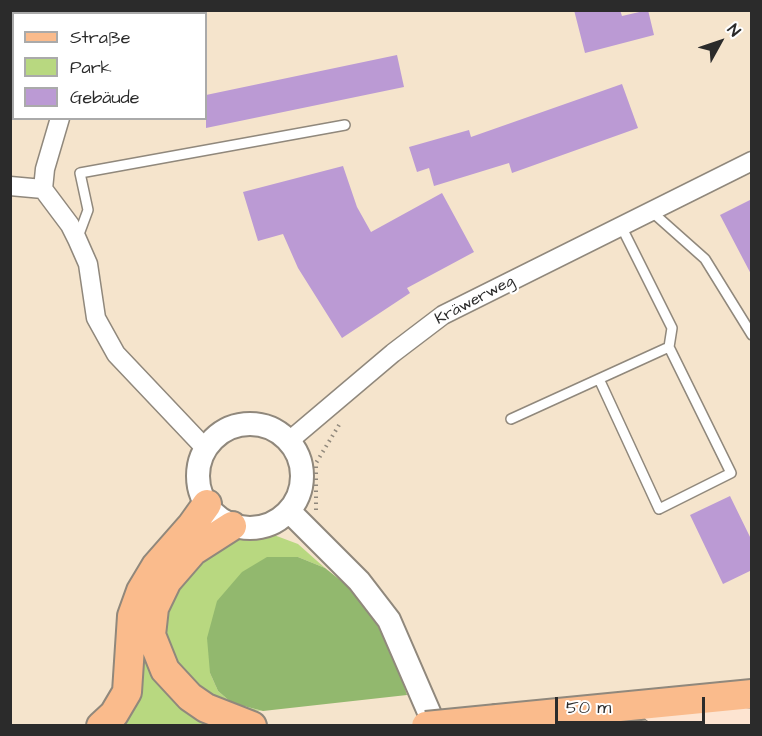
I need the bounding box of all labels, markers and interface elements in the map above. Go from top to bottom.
legend [12,12,207,120]
north arrow [690,12,750,72]
text: N [722,20,745,41]
text: Straße [70,25,130,50]
text: Park [70,55,112,80]
text: Gebäude [70,85,140,110]
street label: Kräwerweg [432,272,518,330]
scale bar [558,685,708,723]
text: 50 m [566,695,611,720]

